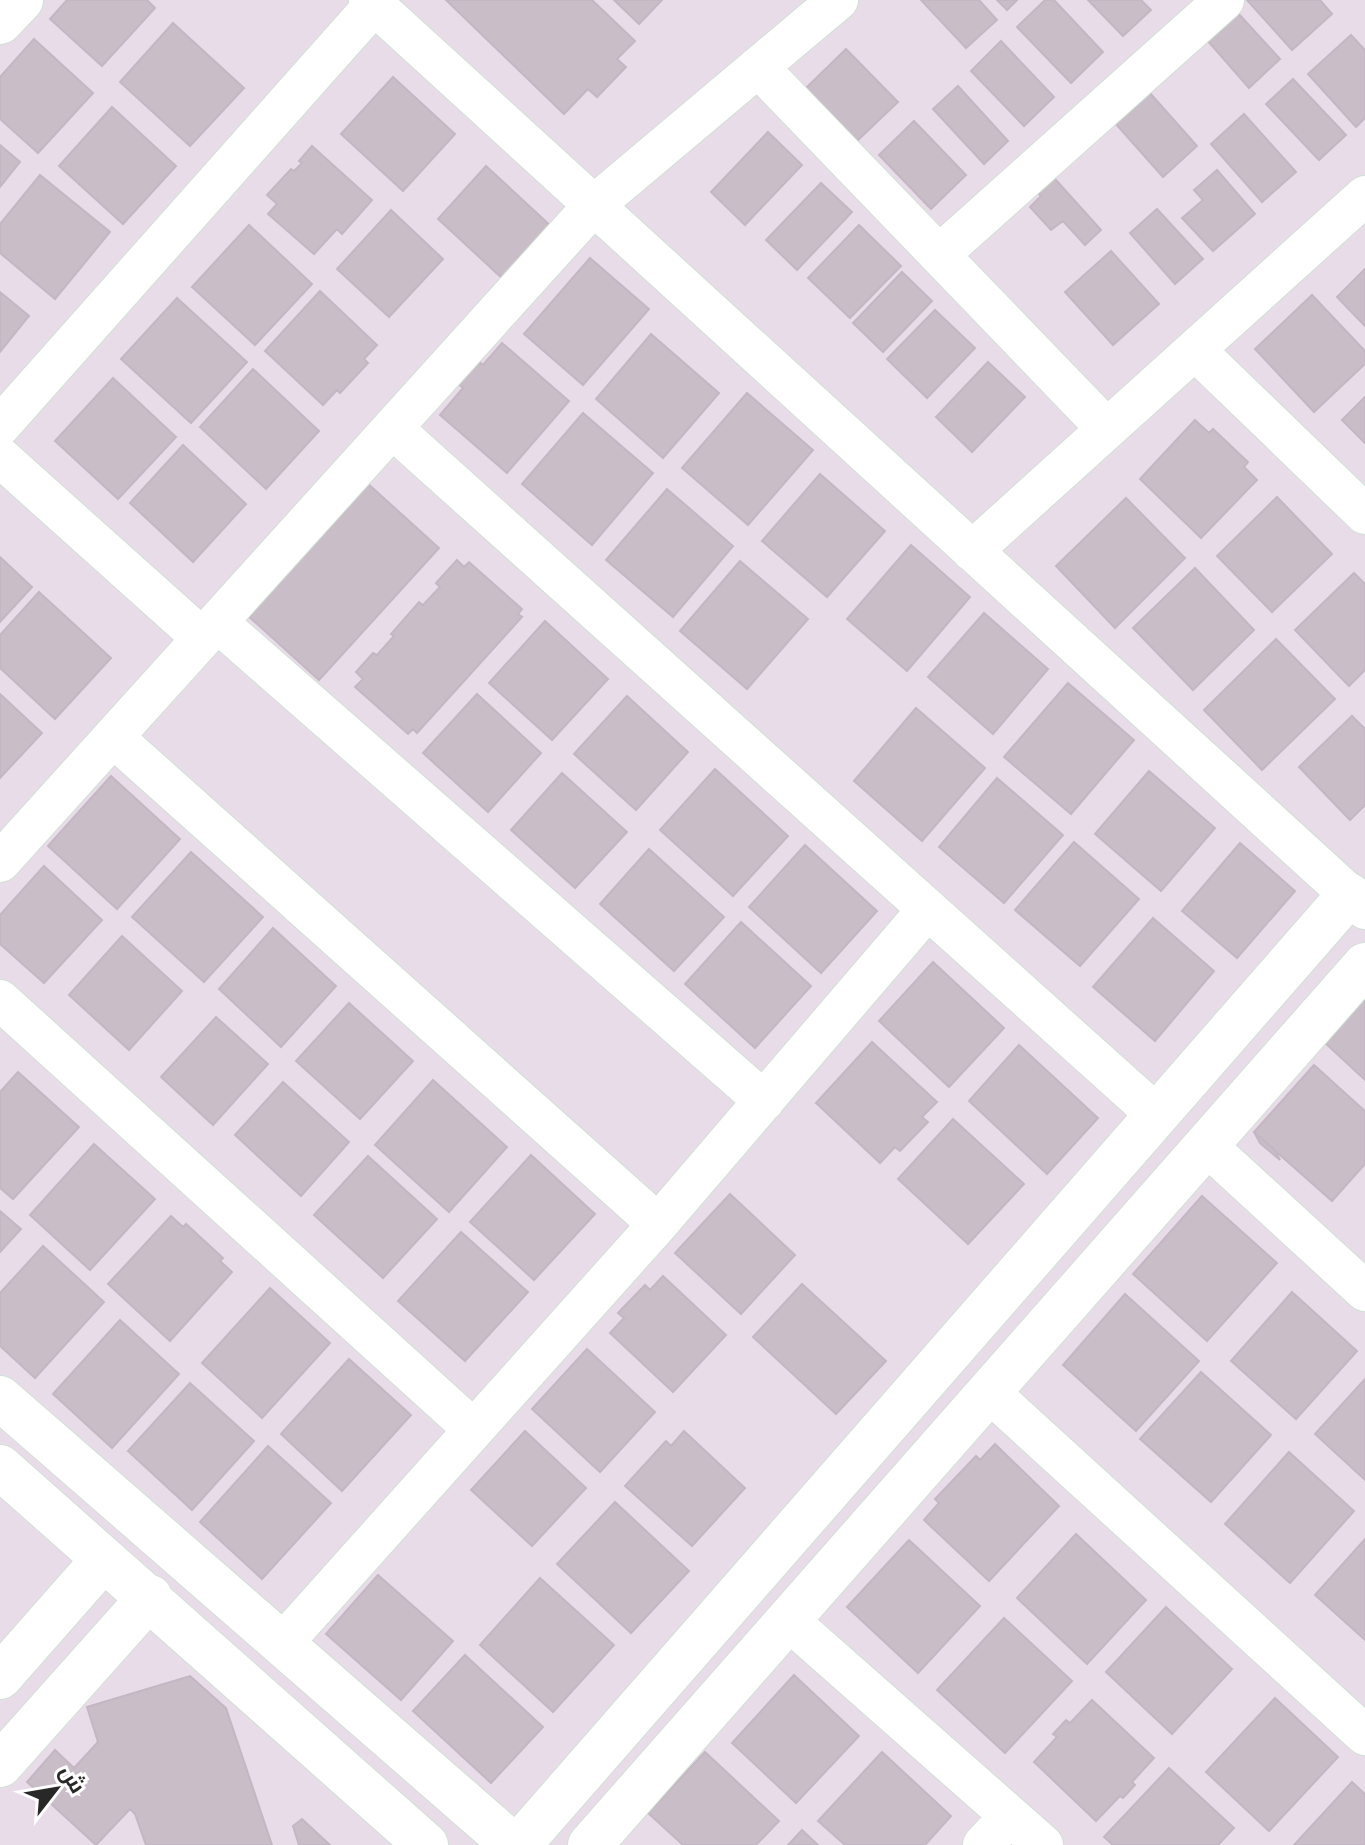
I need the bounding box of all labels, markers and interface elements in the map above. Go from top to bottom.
north arrow [16,1749,96,1829]
text: ش [54,1760,92,1798]

